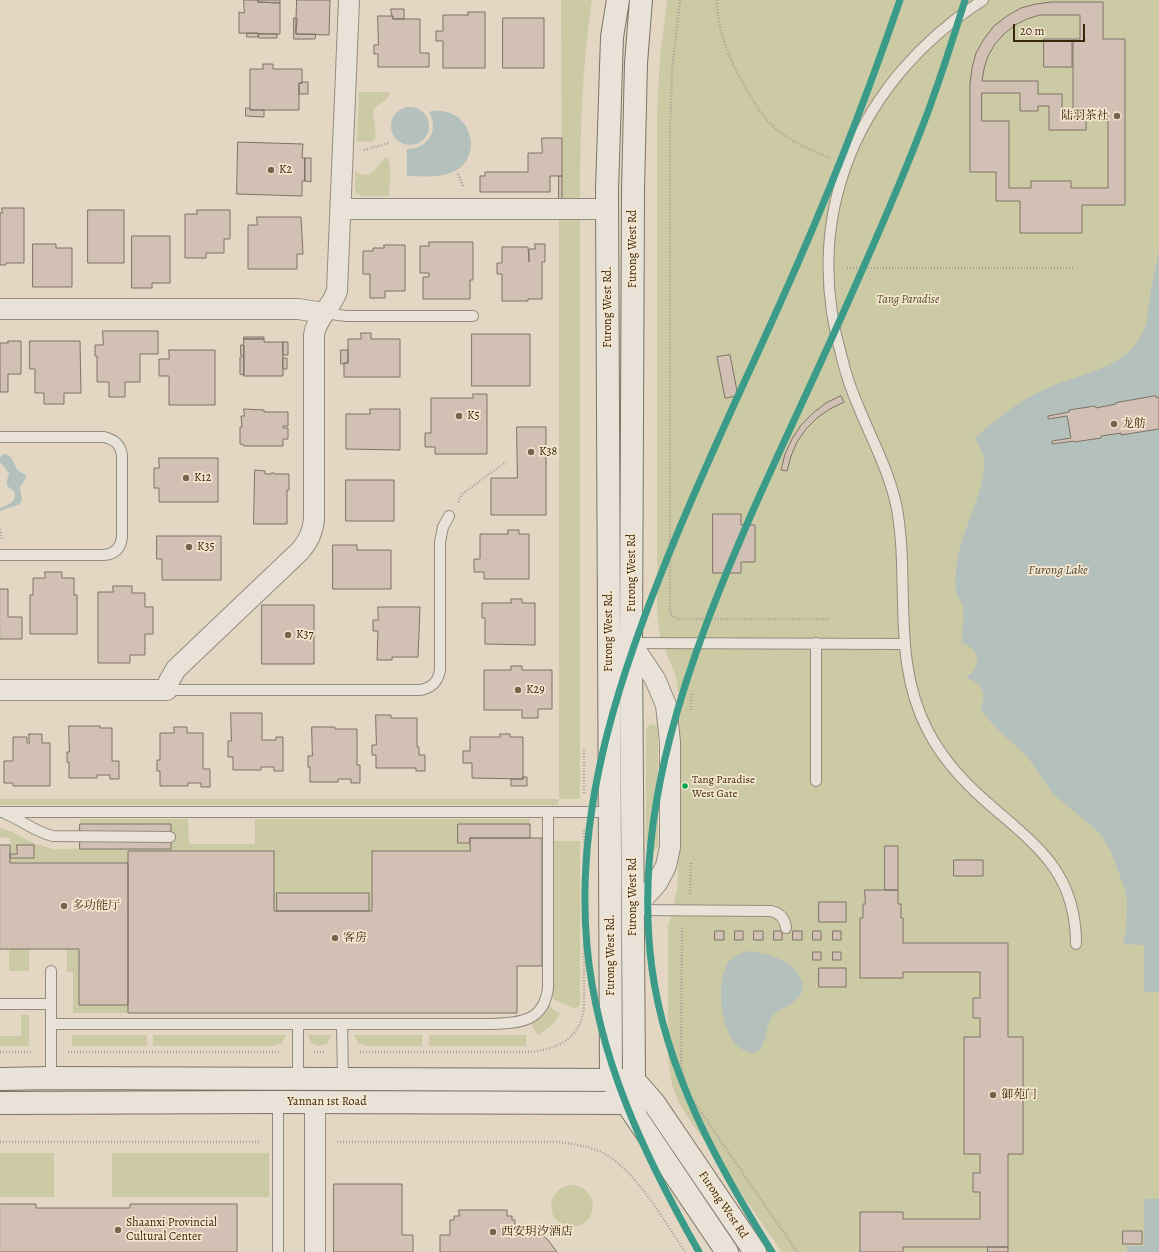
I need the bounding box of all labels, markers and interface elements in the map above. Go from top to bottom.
scale bar [1015,16,1087,42]
text: 20 m [1020,23,1044,39]
place label: 陆羽茶社 [1061,109,1109,123]
marker: 陆羽茶社 [1112,111,1122,121]
place label: K2 [279,163,292,177]
marker: K2 [266,165,276,175]
street label: Furong West Rd [626,210,640,288]
street label: Furong West Rd. [601,266,615,348]
park label: Tang Paradise [877,293,939,307]
place label: K5 [467,409,480,423]
marker: K5 [454,411,464,421]
place label: 龙舫 [1122,417,1146,431]
marker: 龙舫 [1109,419,1119,429]
place label: K38 [539,445,557,459]
marker: K38 [526,447,536,457]
place label: K12 [194,471,211,485]
marker: K12 [181,473,191,483]
street label: Furong West Rd [625,534,639,612]
place label: K35 [197,540,215,554]
marker: K35 [184,542,194,552]
water label: Furong Lake [1028,563,1088,579]
street label: Furong West Rd. [602,590,616,672]
place label: K37 [296,628,314,642]
marker: K37 [283,630,293,640]
place label: K29 [526,683,545,697]
marker: K29 [513,685,523,695]
place label: Tang Paradise West Gate [692,773,755,799]
marker: Tang Paradise West Gate [680,781,690,791]
street label: Furong West Rd [626,858,640,936]
place label: 多功能厅 [72,899,120,913]
marker: 多功能厅 [59,901,69,911]
street label: Furong West Rd. [604,914,618,996]
place label: 客房 [343,931,367,945]
marker: 客房 [330,933,340,943]
place label: 御苑门 [1001,1088,1037,1102]
marker: 御苑门 [988,1090,998,1100]
street label: Yannan 1st Road [287,1095,367,1109]
street label: Furong West Rd [695,1169,751,1241]
place label: Shaanxi Provincial Cultural Center [126,1216,217,1244]
marker: Shaanxi Provincial Cultural Center [113,1225,123,1235]
place label: 西安玥汐酒店 [501,1225,573,1239]
marker: 西安玥汐酒店 [488,1227,498,1237]

